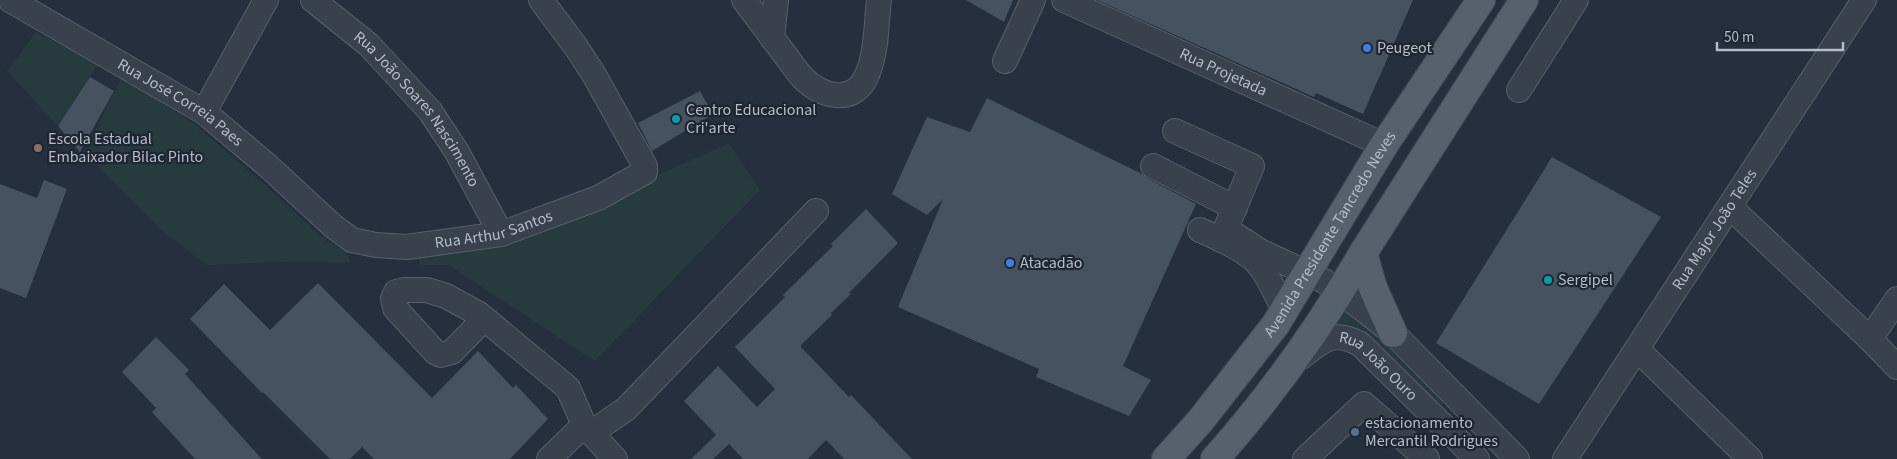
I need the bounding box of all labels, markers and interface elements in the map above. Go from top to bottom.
scale bar [1717,20,1843,52]
street label: Rua João Soares Nascimento [349,26,485,191]
text: 50 m [1724,27,1754,48]
place label: Peugeot [1377,37,1432,59]
marker: Peugeot [1361,42,1373,54]
street label: Rua Projetada [1176,43,1271,102]
street label: Rua José Correia Paes [113,53,248,152]
place label: Centro Educacional Cri'arte [686,99,816,139]
marker: Centro Educacional Cri'arte [670,113,682,125]
street label: Avenida Presidente Tancredo Neves [1259,126,1401,342]
place label: Escola Estadual Embaixador Bilac Pinto [48,128,203,168]
marker: Escola Estadual Embaixador Bilac Pinto [32,142,44,154]
street label: Rua Major João Teles [1667,164,1762,294]
street label: Rua Arthur Santos [433,205,556,254]
place label: Atacadão [1020,252,1082,274]
marker: Atacadão [1004,257,1016,269]
place label: Sergipel [1558,269,1613,291]
marker: Sergipel [1542,274,1554,286]
street label: Rua João Ouro [1337,326,1423,406]
place label: estacionamento Mercantil Rodrigues [1365,412,1498,452]
marker: estacionamento Mercantil Rodrigues [1349,426,1361,438]

